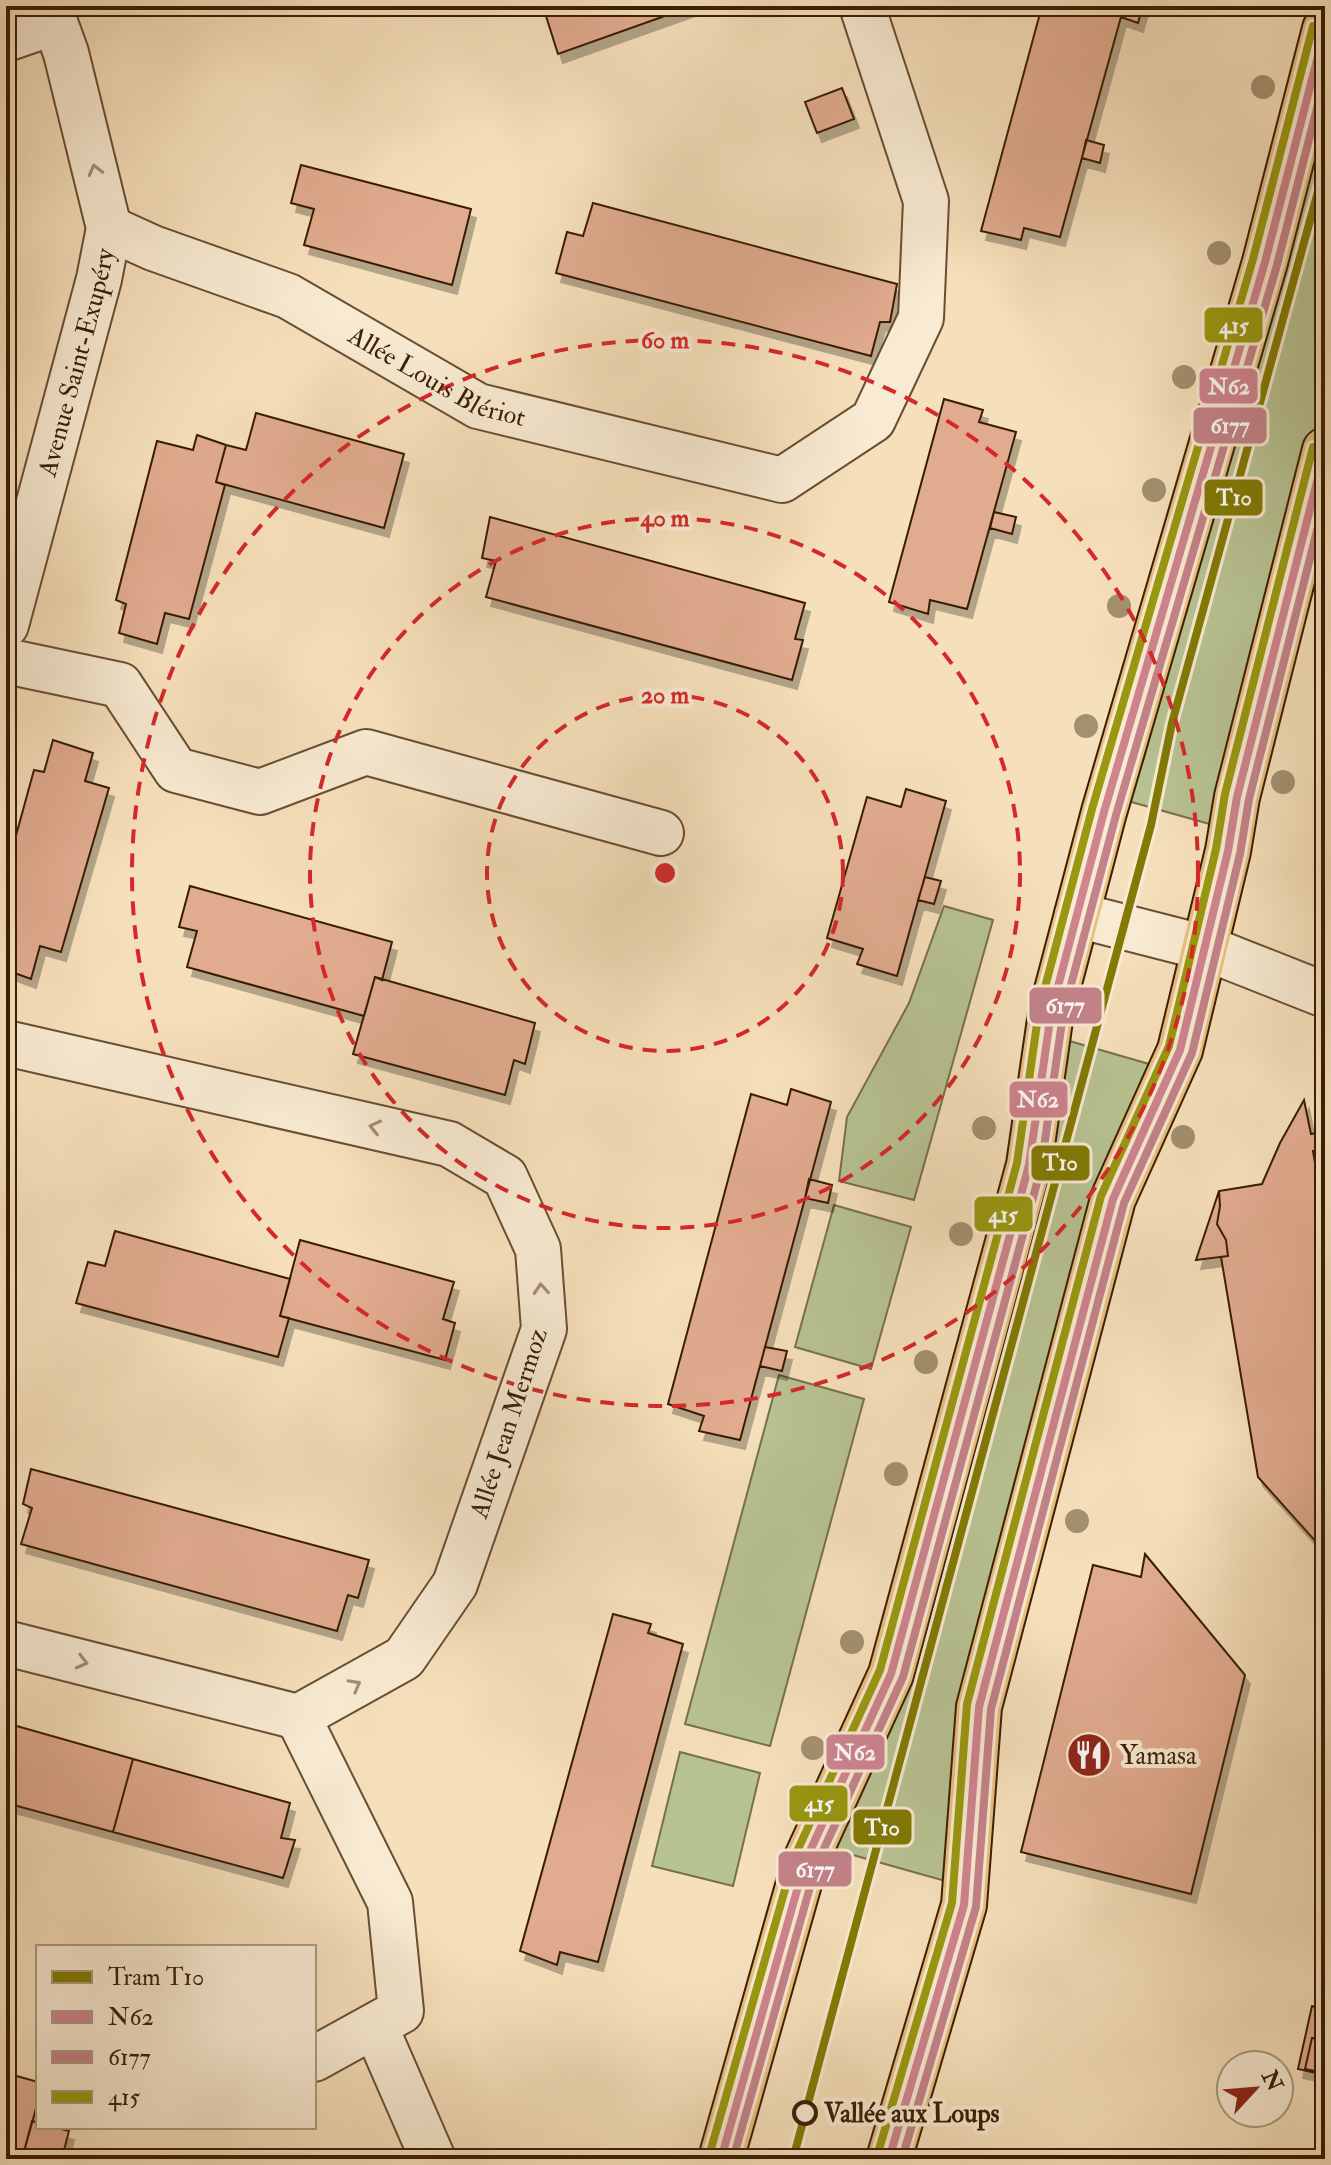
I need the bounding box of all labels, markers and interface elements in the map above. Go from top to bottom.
one-way arrow [87,164,104,178]
street label: Avenue Saint-Exupéry [31,245,122,481]
line badge: 415 [1203,306,1264,344]
text: 415 [1218,312,1249,340]
street label: Allée Louis Blériot [342,319,529,434]
text: 60 m [641,325,689,356]
line badge: N62 [1198,367,1259,405]
text: N62 [1207,373,1250,401]
line badge: 6177 [1192,406,1268,445]
text: 6177 [1210,412,1250,440]
line badge: T10 [1203,478,1264,517]
text: T10 [1215,484,1252,512]
text: 40 m [640,503,690,534]
text: 20 m [641,680,689,711]
centre of rings [651,859,679,887]
line badge: 6177 [1028,986,1103,1025]
text: 6177 [1045,992,1085,1020]
line badge: N62 [1008,1080,1069,1119]
text: N62 [1016,1086,1059,1114]
one-way arrow [369,1120,383,1137]
line badge: T10 [1030,1144,1091,1182]
text: T10 [1041,1149,1078,1177]
line badge: 415 [973,1195,1034,1233]
text: 415 [987,1201,1018,1229]
one-way arrow [533,1282,550,1295]
street label: Allée Jean Mermoz [463,1324,555,1523]
one-way arrow [74,1653,88,1670]
one-way arrow [347,1680,361,1695]
restaurant icon: Yamasa [1065,1731,1113,1779]
line badge: N62 [825,1733,886,1771]
text: N62 [833,1739,876,1767]
place label: Yamasa [1120,1740,1197,1772]
line badge: 415 [788,1784,849,1823]
text: 415 [803,1790,834,1818]
line badge: T10 [852,1808,913,1846]
text: T10 [863,1814,900,1842]
line badge: 6177 [777,1850,853,1888]
text: 6177 [795,1856,835,1884]
legend [36,1945,316,2129]
text: Tram T10 [108,1962,204,1993]
text: N62 [108,2002,154,2033]
text: 6177 [108,2042,151,2073]
north arrow [1215,2049,1295,2129]
text: N [1255,2065,1289,2096]
text: 415 [108,2082,140,2113]
place label: Vallée aux Loups [823,2098,1000,2131]
marker: Vallée aux Loups [793,2101,817,2125]

